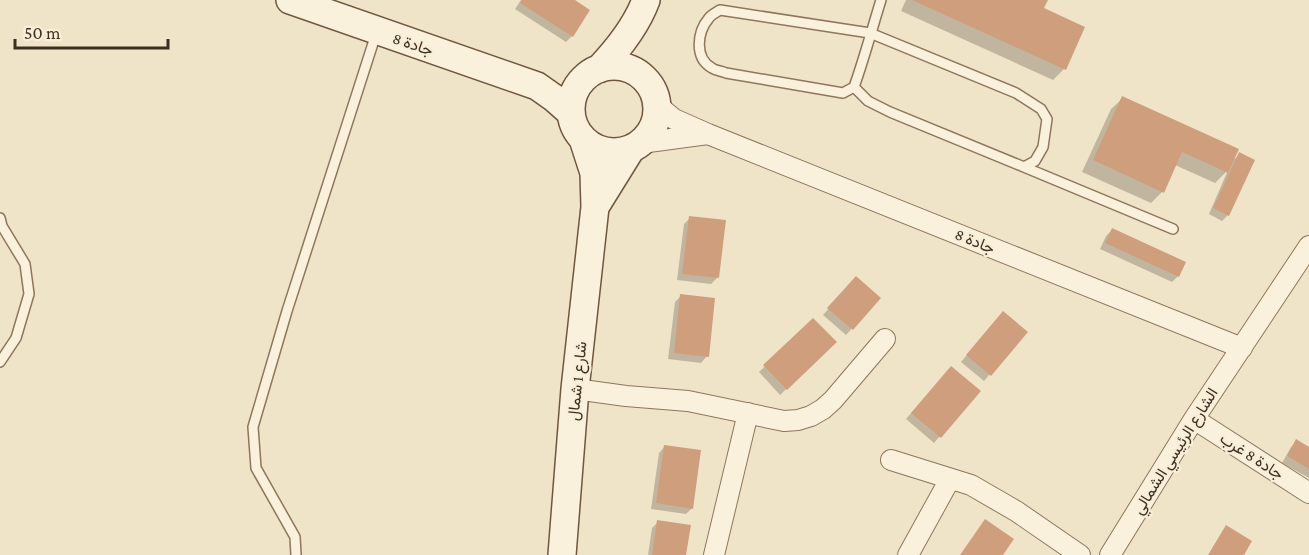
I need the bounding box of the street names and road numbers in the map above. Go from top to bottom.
street label: جادة 8 [390,29,436,60]
street label: جادة 8 [952,225,998,258]
street label: شارع 1 شمال [564,340,593,422]
street label: الشارع الرئيسي الشمالي [1129,385,1225,520]
street label: جادة 8 غرب [1216,429,1287,485]

